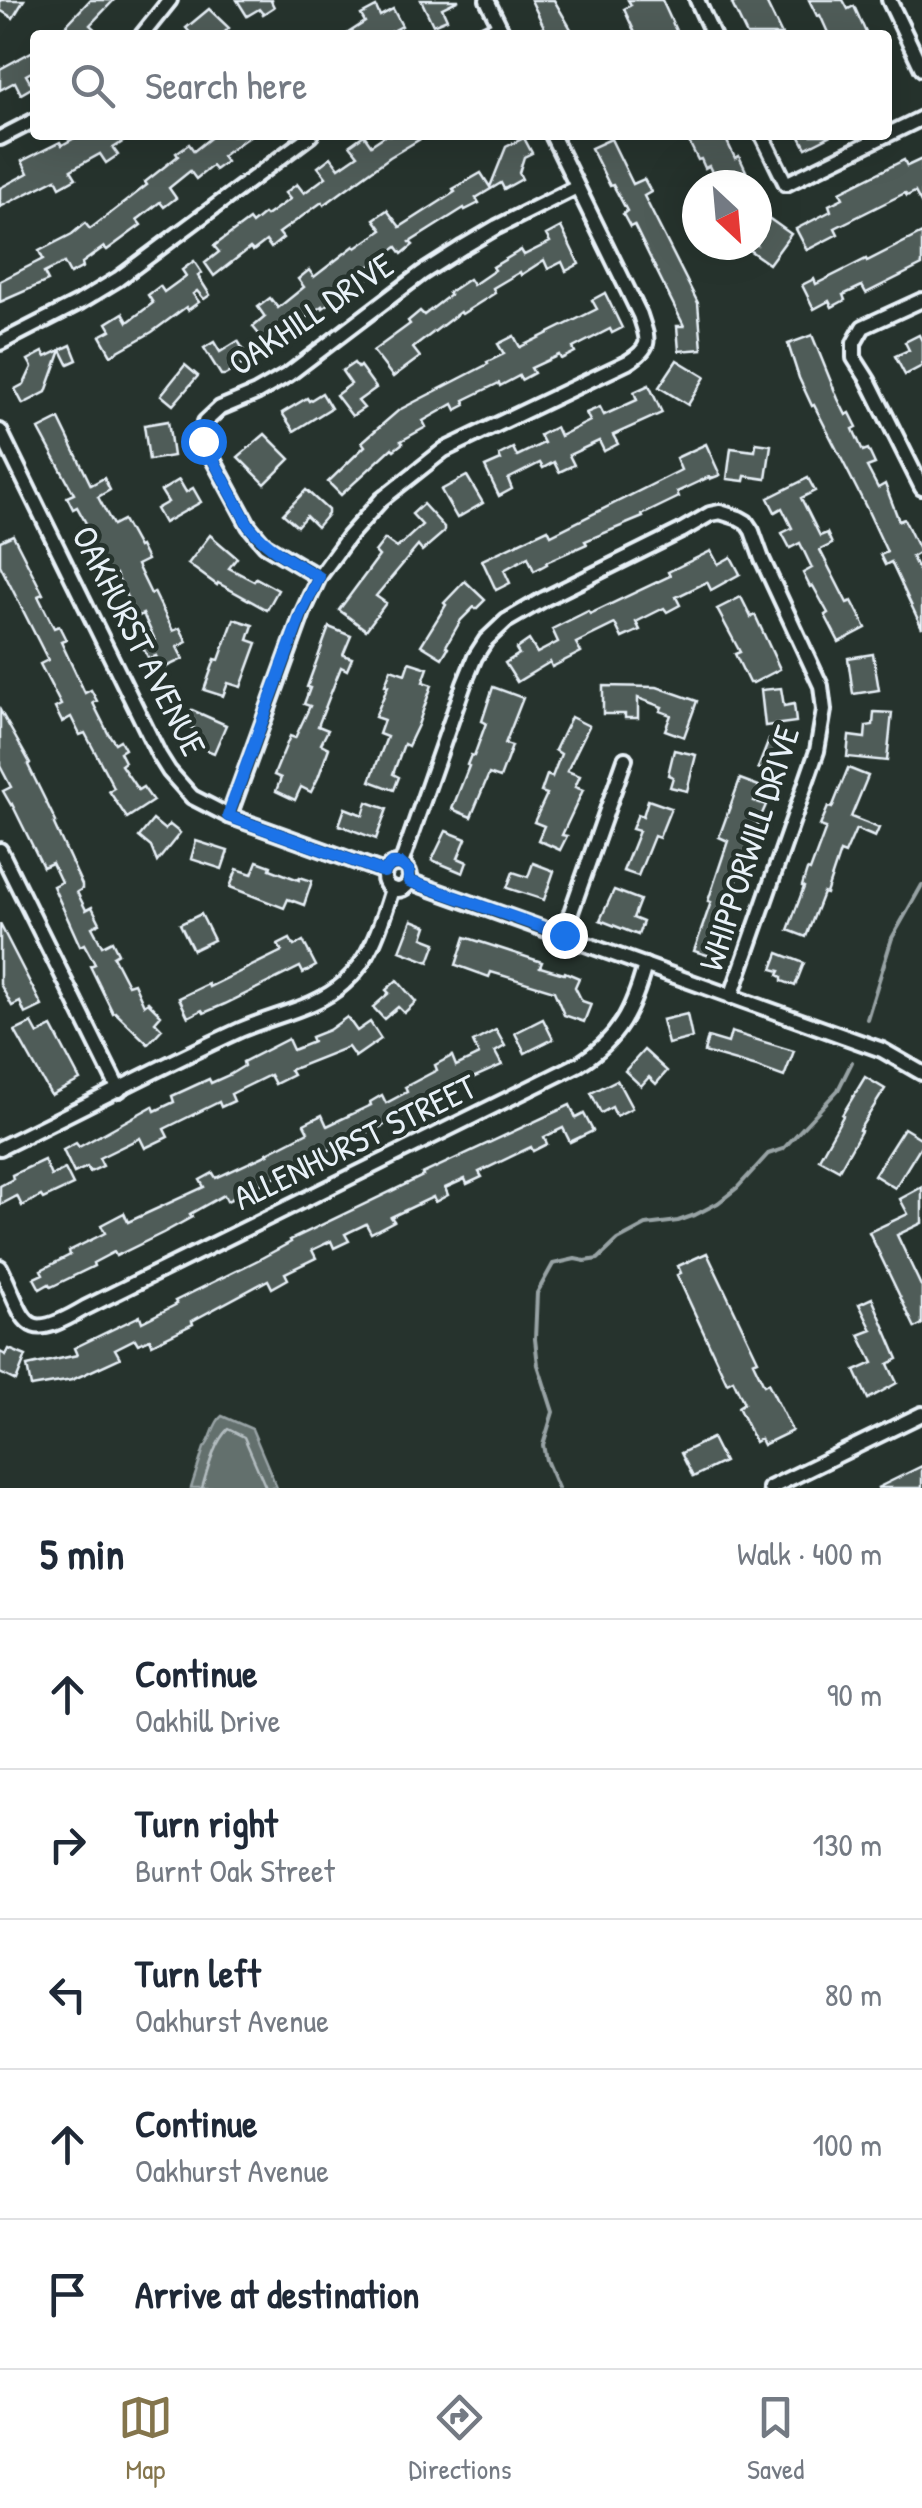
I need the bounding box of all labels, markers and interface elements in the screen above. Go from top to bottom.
search box [30,30,892,140]
icon: search [65,58,120,113]
text: Search here [145,59,307,111]
north arrow [682,170,772,260]
street label: OAKHILL DRIVE [219,241,402,386]
route start [181,419,227,465]
street label: OAKHURST AVENUE [61,518,218,764]
street label: WHIPPORWILL DRIVE [687,719,810,976]
route end [542,913,588,959]
street label: ALLENHURST STREET [225,1062,485,1221]
text: 5 min [40,1525,124,1582]
text: Walk · 400 m [737,1532,882,1575]
text: Continue [135,1647,257,1699]
icon: ahead [40,1667,95,1722]
text: 90 m [827,1673,882,1716]
text: Oakhill Drive [135,1699,281,1742]
text: Turn right [135,1797,278,1849]
icon: right [40,1817,95,1872]
text: 130 m [813,1823,882,1866]
text: Burnt Oak Street [135,1849,335,1892]
text: Turn left [135,1947,260,1999]
icon: left [40,1967,95,2022]
text: 80 m [825,1973,882,2016]
text: Oakhurst Avenue [135,1999,329,2042]
text: Continue [135,2097,257,2149]
icon: ahead [40,2117,95,2172]
text: 100 m [813,2123,882,2166]
text: Oakhurst Avenue [135,2149,329,2192]
icon: arrive [40,2267,95,2322]
text: Arrive at destination [135,2268,419,2320]
tab: Map [118,2390,173,2488]
tab: Directions [408,2390,511,2488]
tab: Saved [747,2390,804,2488]

